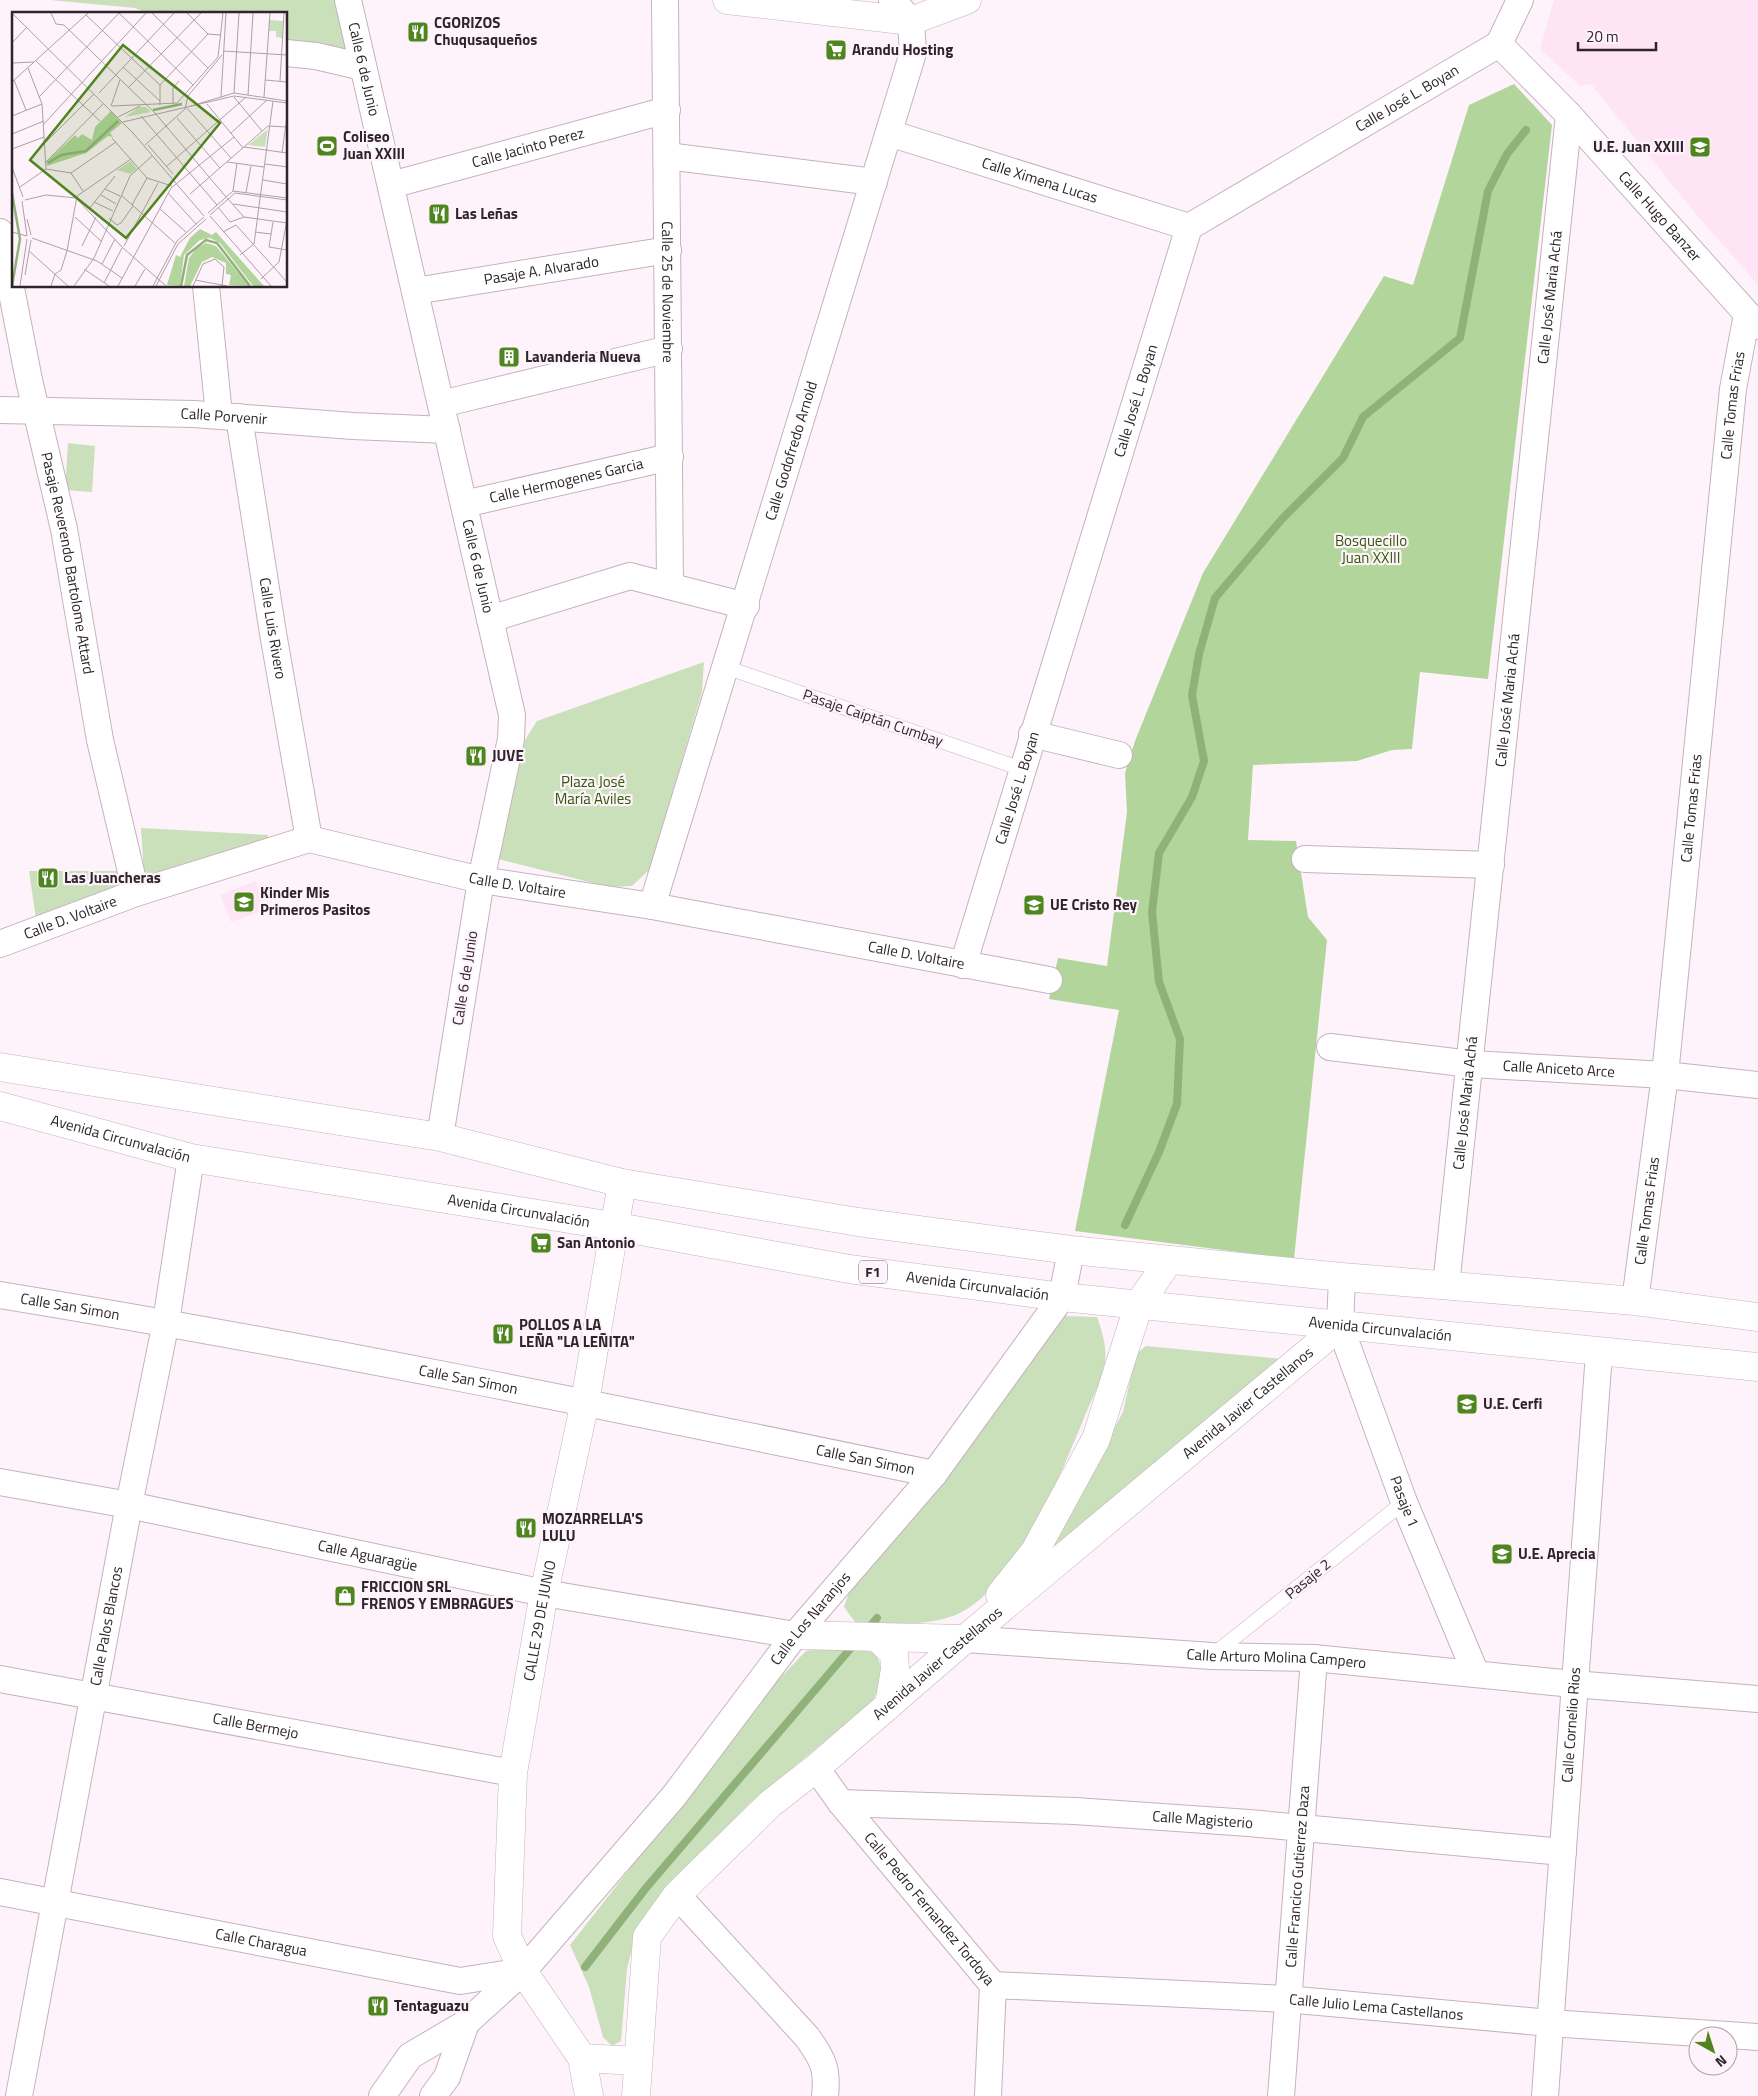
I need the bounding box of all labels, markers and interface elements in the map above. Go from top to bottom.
place label: CGORIZOS Chuqusaqueños [434,11,537,51]
inset map [12,12,288,288]
street label: Calle 6 de Junio [342,20,386,118]
restaurant icon: CGORIZOS Chuqusaqueños [406,20,430,44]
scale bar [1578,20,1656,52]
text: 20 m [1586,25,1619,48]
supermarket icon: Arandu Hosting [824,38,848,62]
place label: Arandu Hosting [852,38,953,61]
street label: Calle José L. Boyan [1351,58,1463,138]
street label: Calle Jacinto Perez [469,121,587,174]
place label: Coliseo Juan XXIII [343,125,405,165]
sports icon: Coliseo Juan XXIII [315,134,339,158]
place label: U.E. Juan XXIII [1593,135,1684,158]
school or university icon: U.E. Juan XXIII [1688,135,1712,159]
street label: Calle Ximena Lucas [979,151,1101,209]
street label: Calle Hugo Banzer [1613,166,1707,267]
restaurant icon: Las Leñas [427,202,451,226]
place label: Las Leñas [455,202,518,225]
street label: Calle 25 de Noviembre [656,221,680,363]
street label: Calle José Maria Achá [1531,229,1568,365]
street label: Pasaje A. Alvarado [482,249,601,291]
street label: Calle José L. Boyan [1107,341,1163,460]
building icon: Lavanderia Nueva [497,345,521,369]
place label: Lavanderia Nueva [525,345,641,368]
street label: Calle Tomas Frias [1714,349,1751,461]
street label: Calle Godofredo Arnold [759,378,823,523]
street label: Calle Porvenir [180,402,268,430]
street label: Pasaje Reverendo Bartolome Attard [35,450,101,676]
street label: Calle Hermogenes Garcia [487,451,646,509]
street label: Calle 6 de Junio [456,517,500,615]
park label: Bosquecillo Juan XXIII [1335,529,1407,569]
street label: Calle Luis Rivero [253,576,293,681]
street label: Calle José Maria Achá [1489,632,1526,768]
street label: Pasaje Caiptán Cumbay [800,683,946,752]
street label: Calle José L. Boyan [989,729,1045,847]
restaurant icon: JUVE [464,744,488,768]
place label: JUVE [492,744,524,767]
street label: Calle Tomas Frias [1674,753,1708,864]
park label: Plaza José María Aviles [555,770,631,810]
street label: Calle D. Voltaire [467,865,567,904]
restaurant icon: Las Juancheras [36,866,60,890]
place label: Las Juancheras [64,866,161,889]
place label: Kinder Mis Primeros Pasitos [260,881,370,921]
street label: Calle D. Voltaire [20,889,120,945]
school or university icon: Kinder Mis Primeros Pasitos [232,890,256,914]
school or university icon: UE Cristo Rey [1022,893,1046,917]
place label: UE Cristo Rey [1050,893,1138,916]
street label: Calle 6 de Junio [446,929,483,1027]
street label: Calle D. Voltaire [866,934,967,975]
street label: Calle José Maria Achá [1446,1035,1483,1171]
street label: Calle Aniceto Arce [1502,1054,1616,1083]
street label: Avenida Circunvalación [48,1108,193,1168]
street label: Calle Tomas Frias [1628,1155,1665,1266]
street label: Avenida Circunvalación [446,1188,592,1233]
supermarket icon: San Antonio [529,1231,553,1255]
place label: San Antonio [557,1231,635,1254]
road number: F1 [859,1260,887,1284]
street label: Avenida Circunvalación [905,1265,1051,1306]
street label: Calle San Simon [19,1287,122,1326]
street label: Avenida Circunvalación [1308,1310,1453,1347]
place label: POLLOS A LA LEÑA "LA LEÑITA" [519,1313,635,1353]
restaurant icon: POLLOS A LA LEÑA "LA LEÑITA" [491,1322,515,1346]
street label: Avenida Javier Castellanos [1177,1341,1318,1464]
street label: Calle San Simon [417,1358,520,1400]
school or university icon: U.E. Cerfi [1455,1392,1479,1416]
place label: U.E. Cerfi [1483,1392,1542,1415]
street label: Calle San Simon [814,1438,917,1481]
street label: Pasaje 1 [1384,1472,1425,1531]
place label: MOZARRELLA'S LULU [542,1507,643,1547]
restaurant icon: MOZARRELLA'S LULU [514,1516,538,1540]
street label: Calle Aguaragüe [316,1533,420,1577]
school or university icon: U.E. Aprecia [1490,1542,1514,1566]
place label: U.E. Aprecia [1518,1542,1596,1565]
street label: Pasaje 2 [1280,1553,1336,1604]
street label: CALLE 29 DE JUNIO [517,1558,562,1683]
street label: Calle Palos Blancos [84,1564,128,1688]
street label: Calle Los Naranjos [764,1566,856,1670]
place label: FRICCION SRL FRENOS Y EMBRAGUES [361,1575,514,1615]
shop icon: FRICCION SRL FRENOS Y EMBRAGUES [333,1584,357,1608]
street label: Avenida Javier Castellanos [867,1600,1007,1725]
street label: Calle Arturo Molina Campero [1186,1642,1367,1674]
street label: Calle Cornelio Rios [1555,1666,1586,1783]
street label: Calle Bermejo [211,1706,301,1745]
street label: Calle Francico Gutierrez Daza [1279,1784,1315,1968]
street label: Calle Magisterio [1151,1804,1254,1834]
street label: Calle Pedro Fernandez Tordoya [859,1827,1001,1991]
street label: Calle Charagua [213,1922,310,1962]
street label: Calle Julio Lema Castellanos [1288,1987,1464,2026]
restaurant icon: Tentaguazu [366,1994,390,2018]
place label: Tentaguazu [394,1994,469,2017]
north arrow [1688,2026,1738,2076]
text: N [1711,2050,1732,2073]

